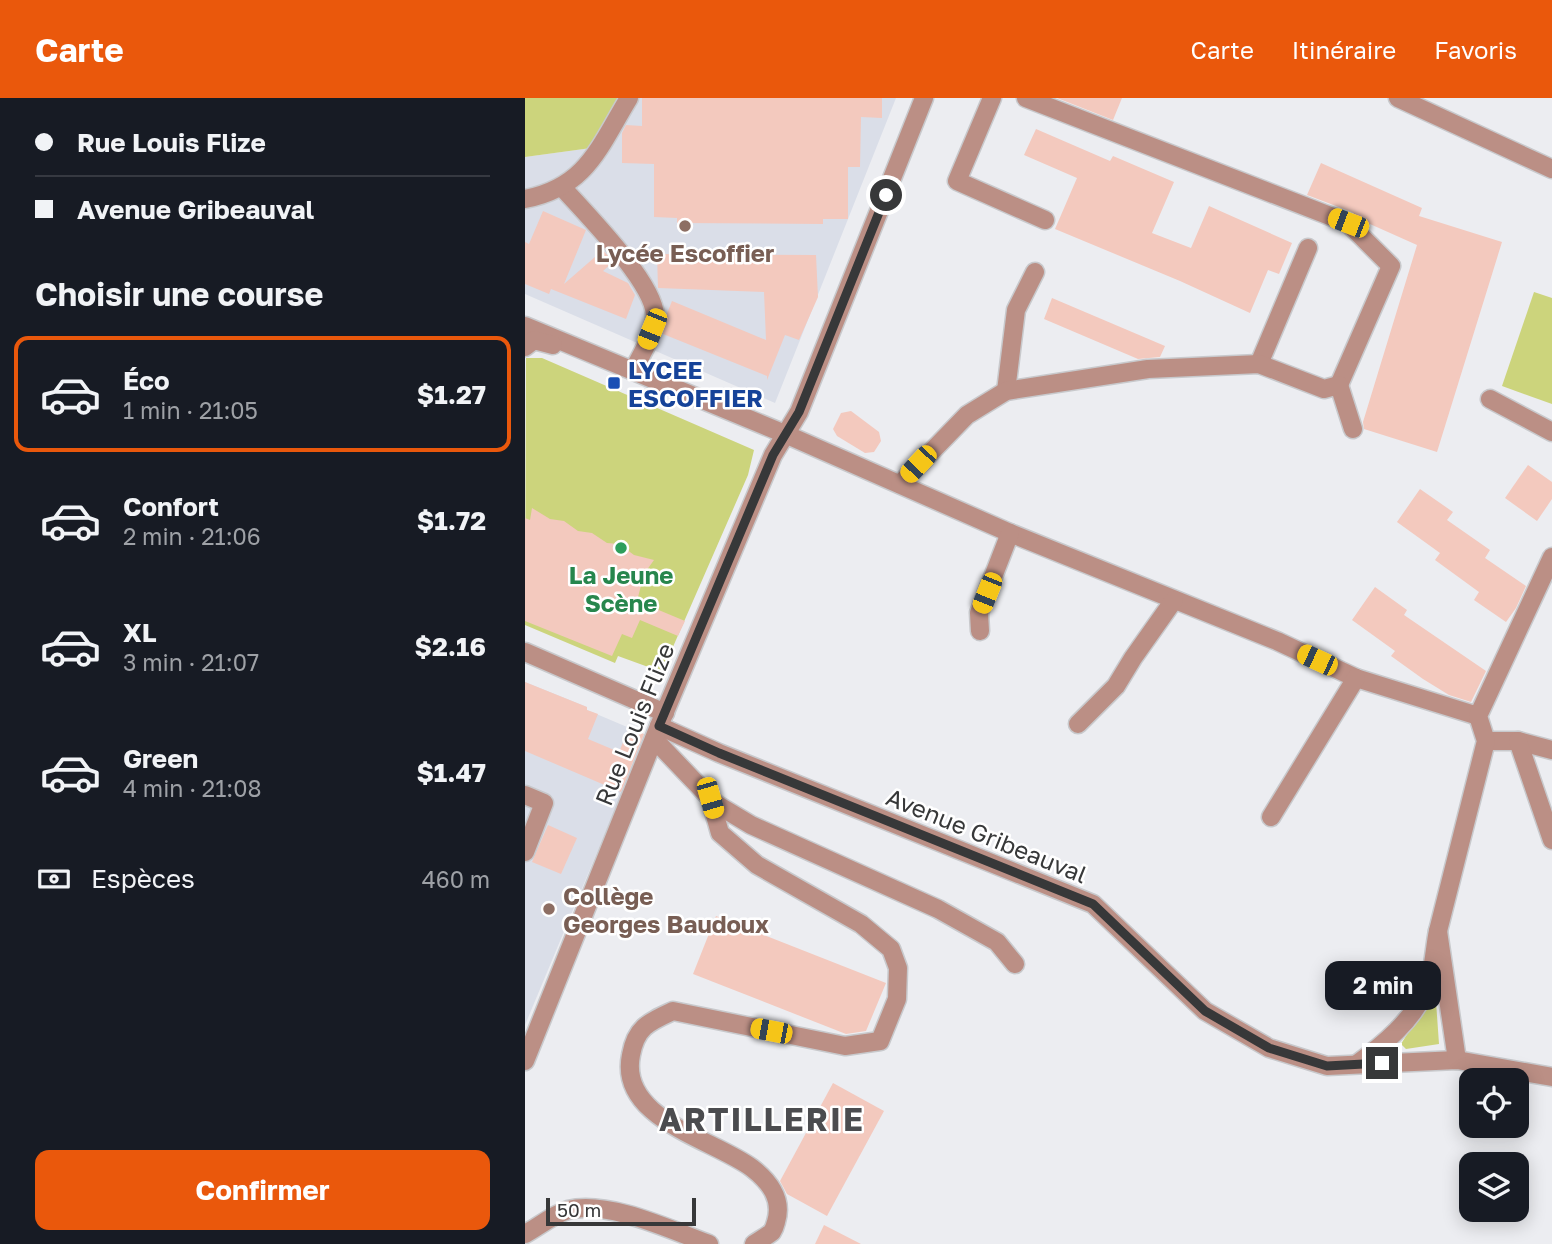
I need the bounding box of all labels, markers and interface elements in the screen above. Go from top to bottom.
text: Carte [35,30,124,69]
text: Carte [1191,35,1254,64]
text: Itinéraire [1292,35,1396,64]
text: Favoris [1434,35,1517,64]
text: Rue Louis Flize [77,127,266,158]
route start [870,179,902,211]
text: Avenue Gribeauval [77,194,314,225]
car [1325,206,1372,240]
marker: Lycée Escoffier [677,218,693,234]
place label: Lycée Escoffier [596,238,774,267]
text: Choisir une course [35,275,323,313]
car [635,306,670,352]
place label: LYCEE ESCOFFIER [628,355,763,412]
icon: car [39,363,102,426]
text: Éco [123,365,170,396]
marker: LYCEE ESCOFFIER [606,375,622,391]
text: $1.27 [417,379,486,410]
text: 1 min · 21:05 [123,396,258,424]
car [896,441,941,487]
icon: car [39,489,102,552]
text: Confort [123,491,219,522]
text: $1.72 [417,505,486,536]
text: 2 min · 21:06 [123,522,261,550]
marker: La Jeune Scène [613,540,629,556]
place label: La Jeune Scène [569,560,673,617]
car [970,570,1005,616]
icon: car [39,615,102,678]
text: XL [123,617,157,648]
text: $2.16 [414,631,486,662]
street label: Rue Louis Flize [588,639,680,809]
car [1294,642,1341,678]
text: 3 min · 21:07 [123,648,259,676]
icon: car [39,741,102,804]
text: Green [123,743,198,774]
text: $1.47 [416,757,486,788]
text: 4 min · 21:08 [123,774,262,802]
car [695,775,726,821]
street label: Avenue Gribeauval [882,781,1092,889]
icon: cash [35,860,73,898]
text: Espèces [91,863,195,894]
text: 460 m [422,865,490,893]
place label: Collège Georges Baudoux [563,881,769,938]
marker: Collège Georges Baudoux [541,901,557,917]
callout: 2 min [1324,962,1440,1010]
text: 2 min [1353,971,1413,999]
car [749,1017,794,1045]
route end [1366,1047,1398,1079]
map controls [1459,1068,1529,1222]
button: locate [1459,1068,1529,1138]
district label: ARTILLERIE [659,1100,865,1138]
button: Confirmer [35,1150,490,1230]
button: layers [1459,1152,1529,1222]
scale bar [546,1195,697,1227]
text: 50 m [557,1198,601,1221]

